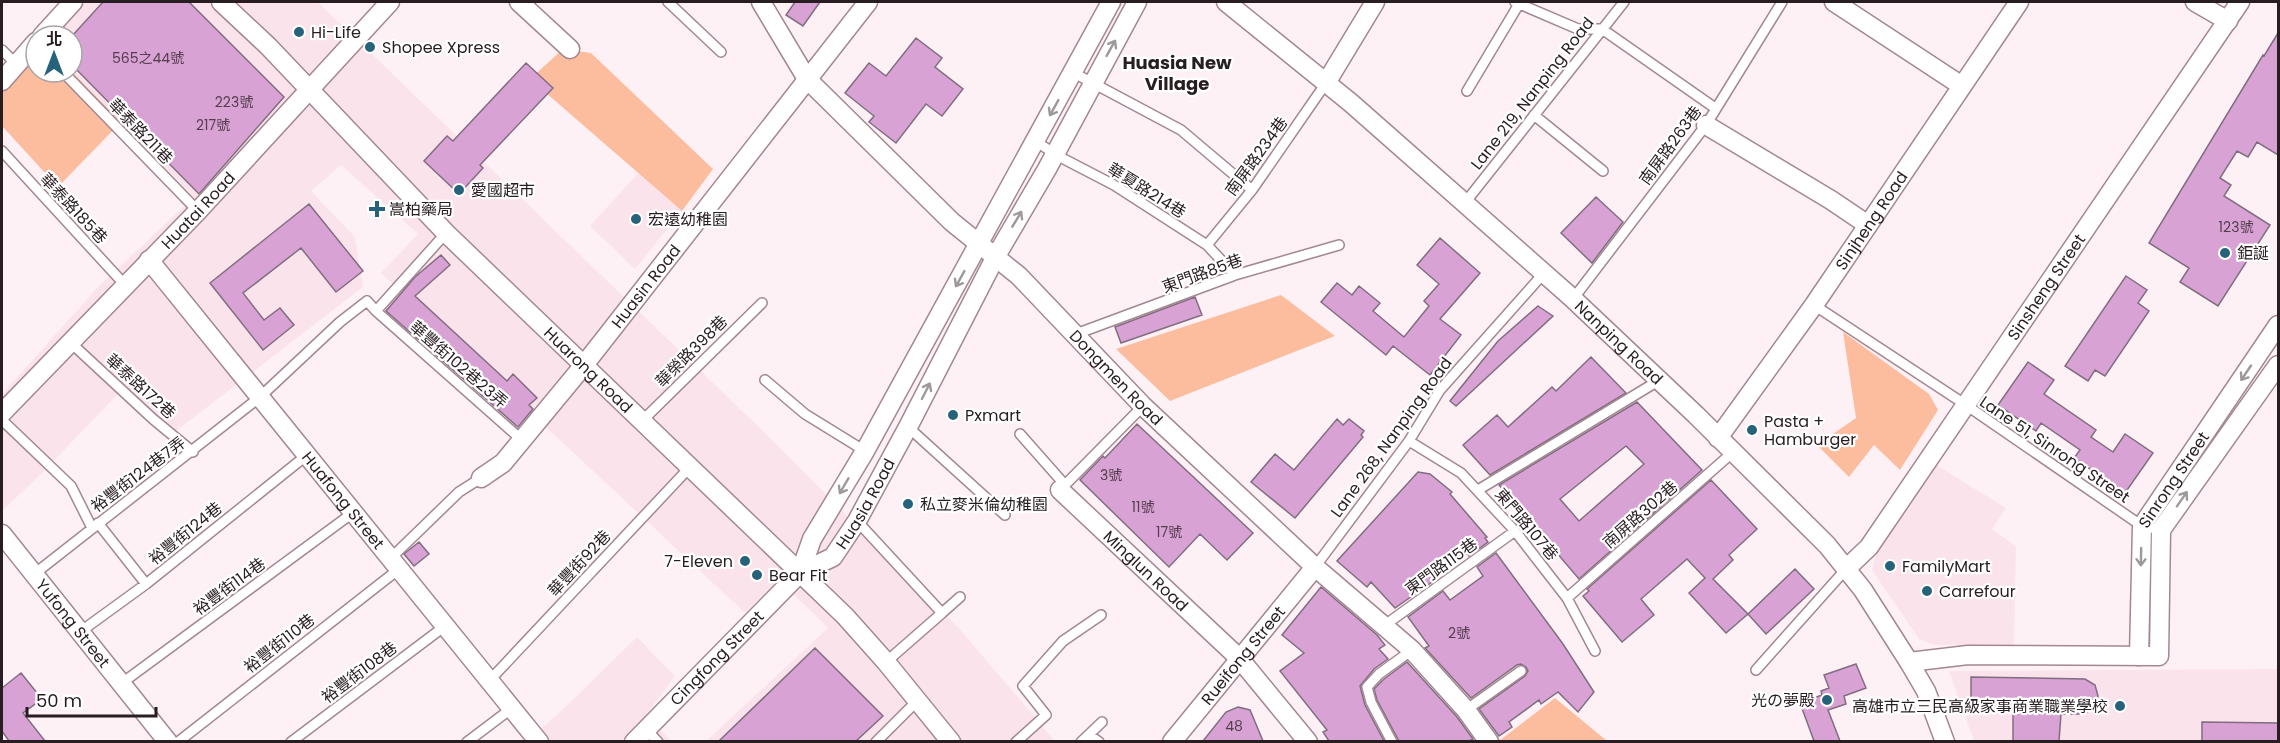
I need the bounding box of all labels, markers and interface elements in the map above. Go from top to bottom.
street label: Lane 219, Nanping Road [1465,12,1599,174]
place label: Hi-Life [311,21,361,44]
north arrow [24,24,84,84]
marker: Hi-Life [292,25,306,39]
text: 北 [46,28,62,51]
place label: Shopee Xpress [382,36,500,59]
marker: Shopee Xpress [363,40,377,54]
one-way arrow [1106,40,1117,58]
house number: 565之44號 [112,48,184,68]
district label: Huasia New Village [1122,50,1232,96]
house number: 223號 [215,92,253,112]
street label: 華泰路211巷 [103,93,178,169]
one-way arrow [1048,99,1059,117]
street label: 南屏路263巷 [1634,101,1707,190]
street label: 南屏路234巷 [1220,112,1293,201]
house number: 217號 [196,115,230,135]
street label: 華夏路214巷 [1103,157,1190,224]
street label: Huatai Road [156,167,241,254]
street label: Sinjheng Road [1830,167,1913,275]
street label: 華泰路185巷 [35,168,112,249]
place label: 愛國超市 [471,179,535,202]
marker: 愛國超市 [452,183,466,197]
place label: 嵩柏藥局 [389,198,453,221]
marker: 嵩柏藥局 [370,202,384,216]
place label: 宏遠幼稚園 [648,208,728,231]
one-way arrow [1011,211,1023,228]
marker: 宏遠幼稚園 [629,212,643,226]
house number: 123號 [2219,217,2253,237]
street label: Sinsheng Street [2002,229,2091,345]
street label: Huasin Road [606,240,686,333]
place label: 鉅誕 [2237,242,2269,265]
marker: 鉅誕 [2218,246,2232,260]
street label: 東門路85巷 [1159,248,1246,299]
one-way arrow [953,270,965,287]
street label: Nanping Road [1569,295,1668,390]
street label: 華榮路398巷 [650,310,733,393]
street label: 華豐街102巷23弄 [405,315,513,413]
street label: Huarong Road [539,322,638,418]
street label: Dongmen Road [1064,325,1168,431]
street label: 華泰路172巷 [101,349,181,424]
street label: Lane 268, Nanping Road [1325,352,1457,522]
one-way arrow [2239,365,2252,382]
one-way arrow [921,383,933,401]
street label: Lane 51, Sinrong Street [1975,390,2135,508]
place label: Pxmart [965,404,1021,427]
marker: Pxmart [946,408,960,422]
place label: Pasta + Hamburger [1764,410,1856,451]
marker: Pasta + Hamburger [1745,423,1759,437]
street label: Sinrong Street [2133,427,2215,533]
street label: 裕豐街124巷7弄 [86,431,190,518]
street label: Huafong Street [296,447,390,555]
street label: Huasia Road [830,454,901,554]
house number: 3號 [1100,465,1122,485]
street label: 南屏路302巷 [1598,475,1683,553]
one-way arrow [838,477,850,494]
street label: 東門路107巷 [1490,483,1564,565]
one-way arrow [2176,492,2189,508]
place label: 私立麥米倫幼稚園 [920,493,1048,516]
street label: 裕豐街124巷 [144,497,227,570]
marker: 私立麥米倫幼稚園 [901,497,915,511]
house number: 11號 [1132,497,1154,517]
house number: 17號 [1156,522,1182,542]
street label: 華豐街92巷 [543,525,616,602]
street label: Minglun Road [1098,525,1193,617]
street label: 東門路115巷 [1400,532,1482,600]
one-way arrow [2135,547,2147,567]
place label: 7-Eleven [664,550,733,573]
street label: 裕豐街114巷 [188,552,270,620]
marker: 7-Eleven [738,554,752,568]
place label: FamilyMart [1902,555,1991,578]
marker: FamilyMart [1883,559,1897,573]
place label: Bear Fit [769,564,828,587]
marker: Bear Fit [750,568,764,582]
street label: Yufong Street [30,574,115,673]
place label: Carrefour [1939,580,2016,603]
marker: Carrefour [1920,584,1934,598]
street label: Rueifong Street [1196,601,1291,710]
street label: Cingfong Street [665,605,769,711]
street label: 裕豐街110巷 [239,608,320,678]
house number: 2號 [1448,623,1470,643]
street label: 裕豐街108巷 [317,636,402,708]
scale bar [27,680,156,718]
text: 50 m [36,688,82,713]
place label: 光の夢殿 [1751,689,1815,712]
marker: 光の夢殿 [1820,693,1834,707]
place label: 高雄市立三民高級家事商業職業學校 [1852,695,2108,718]
marker: 高雄市立三民高級家事商業職業學校 [2113,699,2127,713]
house number: 48 [1225,716,1243,736]

